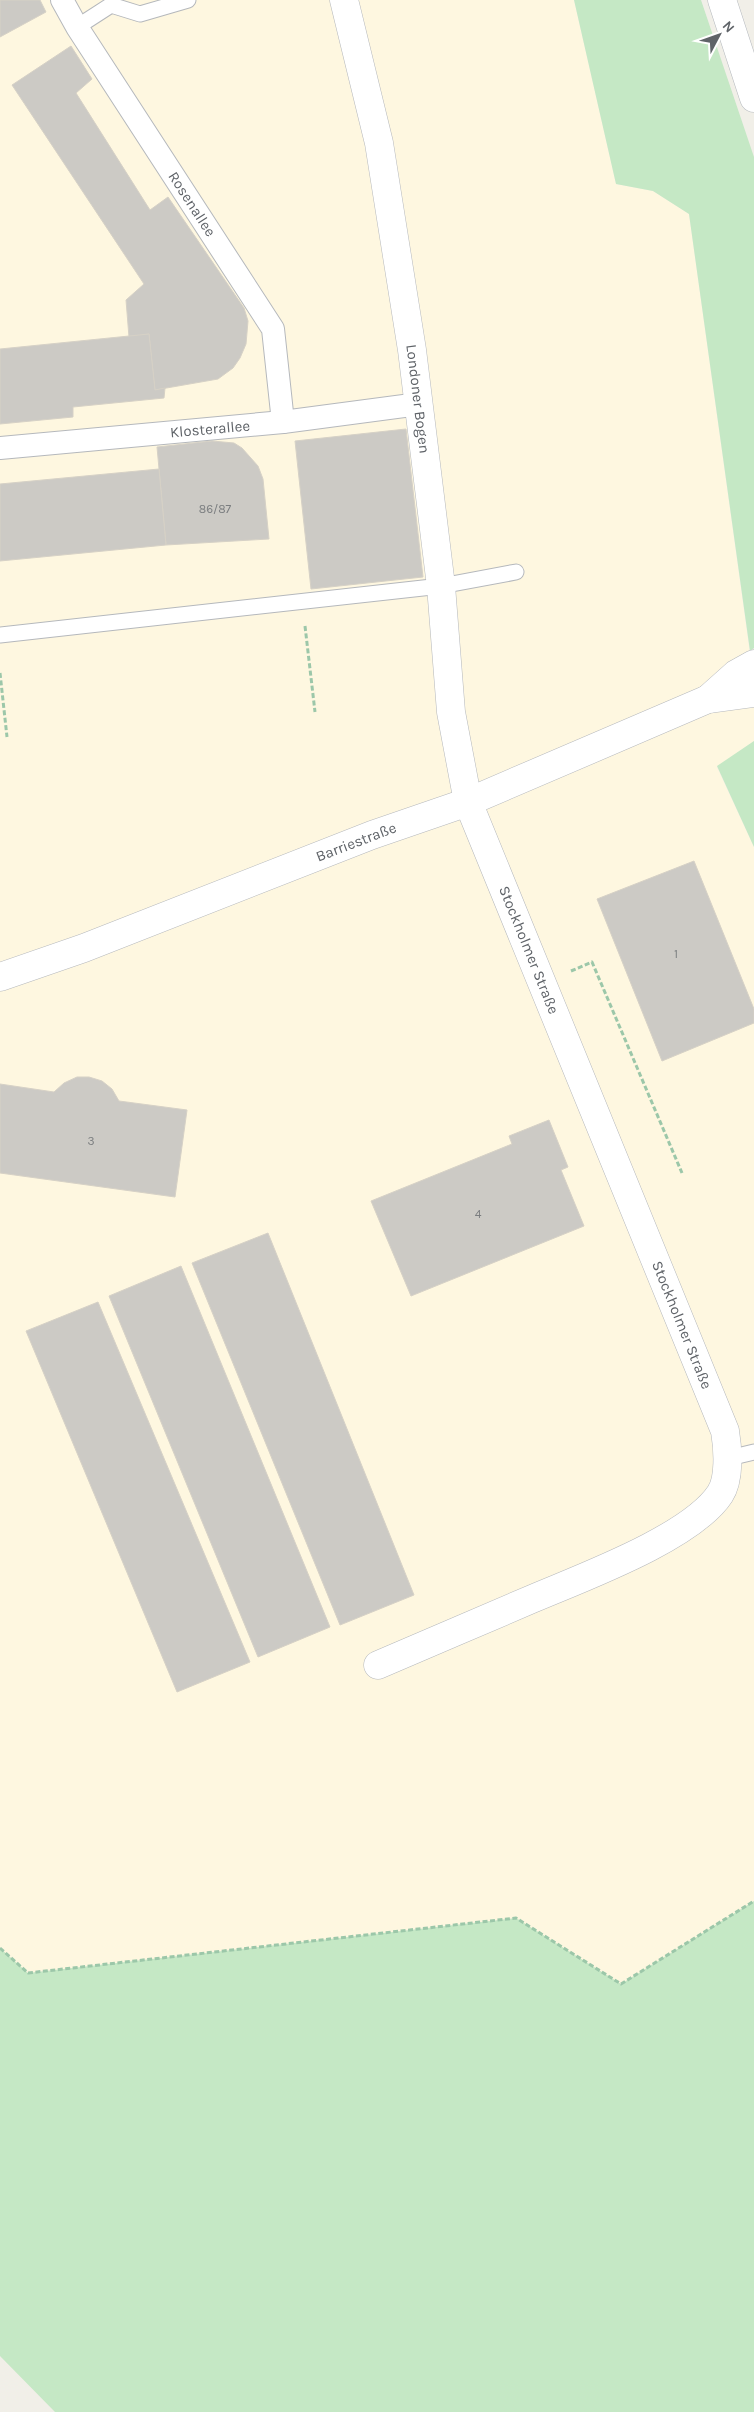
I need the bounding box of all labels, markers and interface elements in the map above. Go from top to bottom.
north arrow [694,10,744,60]
text: N [719,17,738,36]
street label: Rosenallee [164,168,220,240]
street label: Londoner Bogen [402,343,434,455]
street label: Klosterallee [169,417,251,441]
house number: 86/87 [199,502,232,516]
street label: Barriestraße [313,818,399,866]
street label: Stockholmer Straße [495,883,563,1017]
house number: 1 [674,947,678,961]
house number: 3 [87,1134,95,1148]
house number: 4 [475,1207,482,1221]
street label: Stockholmer Straße [648,1258,716,1392]

